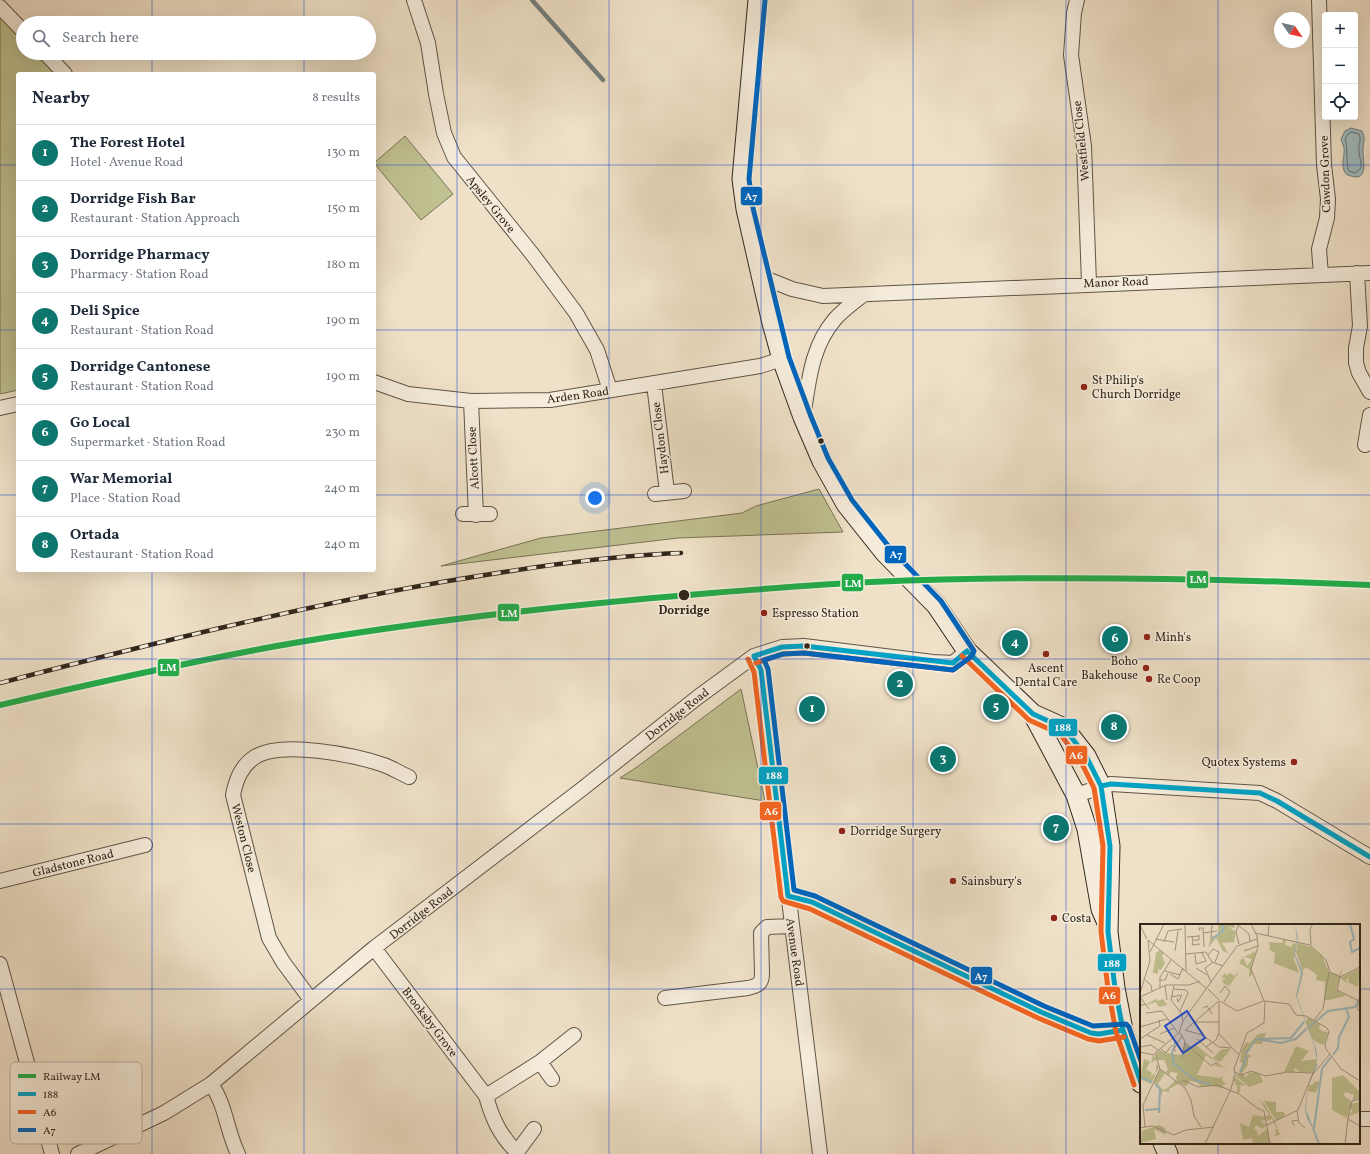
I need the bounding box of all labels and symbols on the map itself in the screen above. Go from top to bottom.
north arrow [1274,12,1310,48]
street label: Westfield Close [1070,100,1094,182]
street label: Cawdon Grove [1317,135,1335,213]
street label: Apsley Grove [462,173,519,237]
line badge: A7 [740,186,763,206]
text: A7 [745,190,757,205]
street label: Manor Road [1083,274,1149,292]
place label: St Philip's Church Dorridge [1092,373,1181,403]
marker: St Philip's Church Dorridge [1079,382,1089,392]
street label: Arden Road [546,384,610,408]
street label: Haydon Close [649,401,673,475]
street label: Alcott Close [464,426,484,490]
unlabelled marker [816,436,826,446]
your location [585,488,605,508]
line badge: A7 [884,545,907,564]
text: A7 [890,548,902,563]
line badge: LM [1186,570,1209,589]
line badge: LM [841,573,864,592]
text: LM [1189,573,1207,588]
text: LM [844,577,862,592]
marker: Dorridge [677,588,691,602]
line badge: LM [497,603,520,622]
place label: Dorridge [658,603,710,619]
place label: Espresso Station [772,606,859,622]
text: LM [500,607,518,622]
marker: Espresso Station [759,608,769,618]
pin: 6 [1102,624,1128,654]
pin: 4 [1002,628,1028,658]
place label: Minh's [1155,630,1191,646]
marker: Minh's [1142,632,1152,642]
unlabelled marker [802,641,812,651]
marker: Ascent Dental Care [1041,649,1051,659]
place label: Boho Bakehouse [1081,654,1138,684]
line badge: LM [157,658,180,677]
text: LM [159,661,177,676]
place label: Ascent Dental Care [1015,661,1077,691]
marker: Boho Bakehouse [1141,663,1151,673]
pin: 2 [887,669,913,699]
place label: Re Coop [1157,672,1201,688]
marker: Re Coop [1144,674,1154,684]
street label: Dorridge Road [642,685,713,745]
pin: 5 [983,692,1009,722]
pin: 1 [799,694,825,724]
pin: 8 [1101,712,1127,742]
line badge: 188 [1048,718,1078,737]
text: 188 [1055,721,1071,736]
pin: 3 [930,744,956,774]
line badge: A6 [1065,745,1088,765]
text: A6 [1069,749,1083,764]
place label: Quotex Systems [1202,755,1286,771]
marker: Quotex Systems [1289,757,1299,767]
line badge: 188 [758,766,789,785]
text: 188 [766,769,782,784]
line badge: A6 [759,801,782,821]
street label: Weston Close [227,802,259,875]
text: A6 [764,805,778,820]
pin: 7 [1043,813,1069,843]
place label: Dorridge Surgery [850,824,942,840]
marker: Dorridge Surgery [837,826,847,836]
street label: Gladstone Road [31,846,116,882]
place label: Sainsbury's [961,874,1022,890]
marker: Sainsbury's [948,876,958,886]
street label: Dorridge Road [386,884,457,944]
place label: Costa [1062,911,1092,927]
marker: Costa [1049,913,1059,923]
street label: Avenue Road [781,917,807,988]
inset map [1140,924,1360,1144]
line badge: 188 [1097,953,1127,972]
text: 188 [1104,957,1120,972]
line badge: A7 [970,966,993,985]
text: A7 [975,970,987,985]
street label: Brooksby Grove [398,984,461,1061]
line badge: A6 [1098,986,1121,1005]
text: A6 [1102,989,1116,1004]
legend [10,1062,142,1144]
text: Railway LM [43,1070,101,1085]
text: 188 [43,1088,59,1103]
text: A6 [43,1106,57,1121]
text: A7 [43,1124,56,1139]

